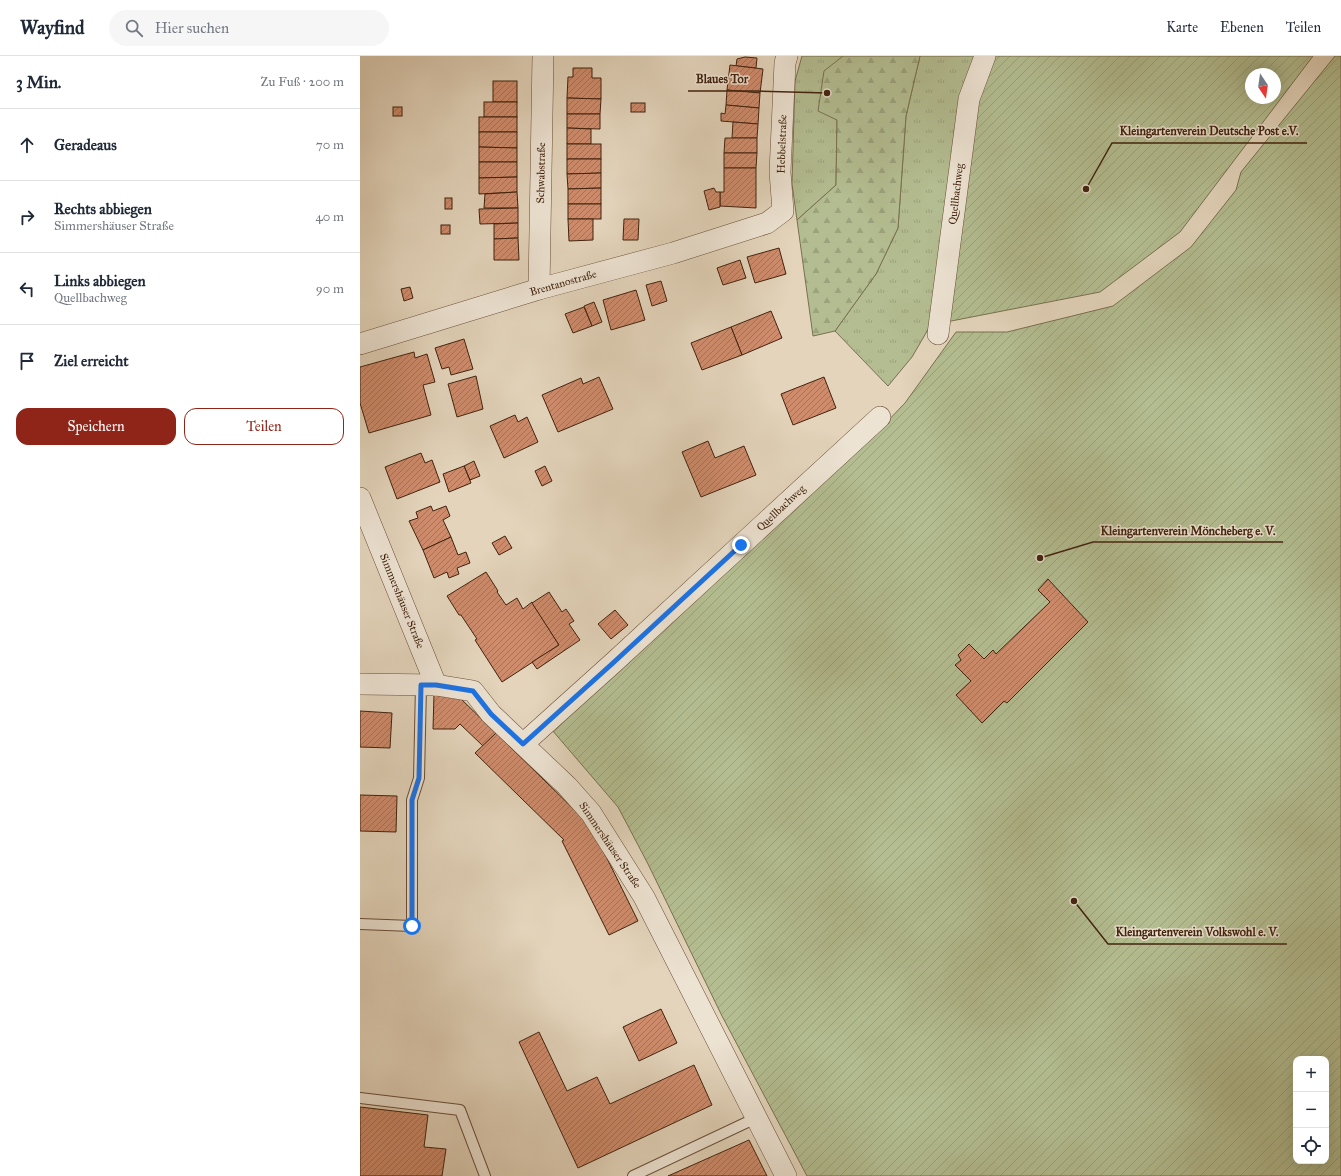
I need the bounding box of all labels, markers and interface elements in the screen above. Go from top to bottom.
search box [109,10,389,46]
text: Wayfind [20,16,85,39]
icon: search [123,17,145,39]
text: Hier suchen [155,19,229,37]
text: Karte [1166,19,1198,36]
text: Ebenen [1220,19,1264,36]
text: Teilen [1286,19,1321,36]
callout: Blaues Tor [688,67,756,91]
north arrow [1245,68,1281,104]
text: 3 Min. [16,72,61,93]
text: Blaues Tor [696,72,749,86]
text: Zu Fuß · 200 m [260,74,344,90]
street label: Hebbelstraße [774,114,790,174]
callout: Kleingartenverein Deutsche Post e.V. [1112,119,1307,143]
text: Kleingartenverein Deutsche Post e.V. [1119,124,1299,139]
icon: ahead [16,134,38,156]
text: Geradeaus [54,136,117,154]
text: 70 m [316,137,344,153]
street label: Schwabstraße [534,142,548,204]
street label: Quellbachweg [946,162,966,225]
text: Rechts abbiegen [54,200,152,218]
icon: right [16,206,38,228]
text: 40 m [315,209,344,225]
text: Simmershäuser Straße [54,218,174,234]
street label: Brentanostraße [528,267,598,299]
text: Links abbiegen [54,272,146,290]
icon: left [16,278,38,300]
text: 90 m [316,281,344,297]
text: Quellbachweg [54,290,127,306]
icon: arrive [16,350,38,372]
text: Ziel erreicht [54,352,129,370]
button: Speichern [16,408,176,445]
button: Teilen [184,408,344,445]
street label: Quellbachweg [754,482,809,534]
callout: Kleingartenverein Möncheberg e. V. [1093,518,1283,542]
text: Kleingartenverein Möncheberg e. V. [1101,524,1276,539]
route end [732,536,750,554]
street label: Simmershäuser Straße [377,552,427,651]
street label: Simmershäuser Straße [576,799,644,891]
route start [403,917,421,935]
callout: Kleingartenverein Volkswohl e. V. [1108,920,1287,944]
text: Kleingartenverein Volkswohl e. V. [1116,925,1279,940]
map controls [1293,1056,1329,1164]
button: + [1293,1056,1329,1092]
button: − [1293,1092,1329,1128]
button: locate [1293,1128,1329,1164]

